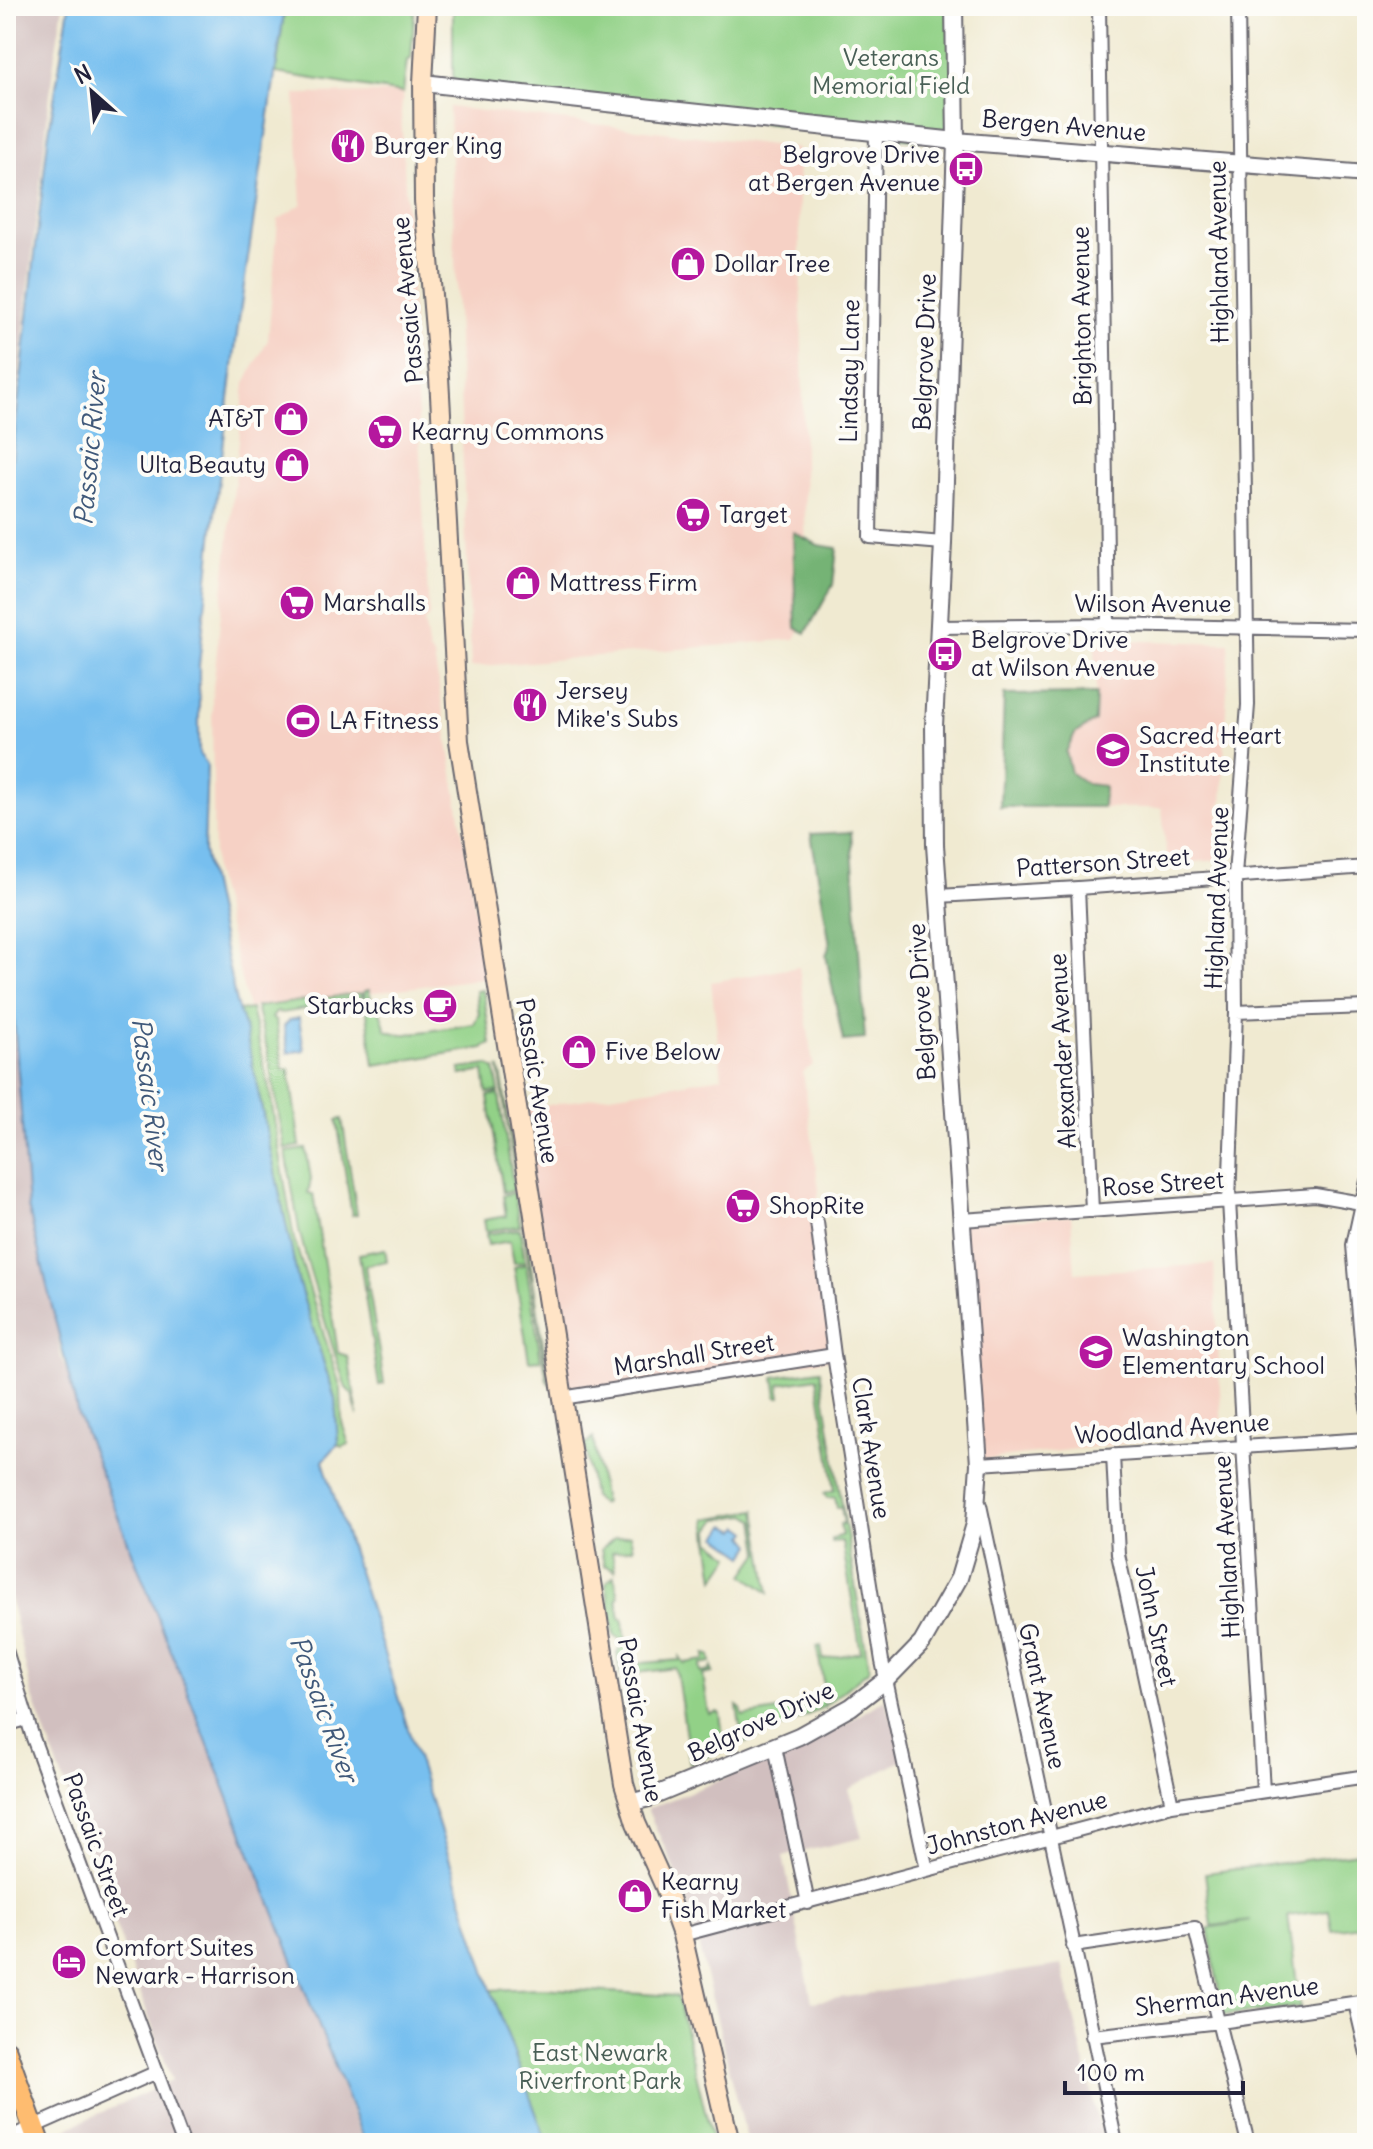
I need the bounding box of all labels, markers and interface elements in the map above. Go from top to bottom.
park label: Veterans Memorial Field [812,42,970,100]
north arrow [52,52,132,132]
text: N [70,58,96,90]
street label: Bergen Avenue [981,103,1147,147]
restaurant icon: Burger King [329,127,367,165]
place label: Burger King [374,130,503,160]
place label: Belgrove Drive at Bergen Avenue [748,139,940,197]
bus stop icon: Belgrove Drive at Bergen Avenue [947,150,985,188]
street label: Highland Avenue [1201,160,1235,344]
street label: Passaic Avenue [385,216,429,385]
street label: Brighton Avenue [1064,226,1098,406]
shop icon: Dollar Tree [669,245,707,283]
place label: Dollar Tree [714,248,830,278]
street label: Belgrove Drive [906,273,942,431]
street label: Lindsay Lane [833,299,865,443]
water label: Passaic River [66,368,113,527]
shop icon: AT&T [272,400,310,438]
place label: AT&T [208,403,265,433]
supermarket icon: Kearny Commons [366,413,404,451]
place label: Kearny Commons [411,416,604,446]
shop icon: Ulta Beauty [273,446,311,484]
place label: Ulta Beauty [139,449,266,479]
supermarket icon: Target [674,496,712,534]
place label: Target [719,499,788,529]
shop icon: Mattress Firm [504,564,542,602]
place label: Mattress Firm [549,567,698,597]
supermarket icon: Marshalls [278,584,316,622]
place label: Marshalls [323,587,426,617]
street label: Wilson Avenue [1074,588,1232,618]
place label: Belgrove Drive at Wilson Avenue [971,624,1156,682]
bus stop icon: Belgrove Drive at Wilson Avenue [926,635,964,673]
place label: Jersey Mike's Subs [556,675,678,733]
restaurant icon: Jersey Mike's Subs [511,686,549,724]
sports icon: LA Fitness [284,702,322,740]
place label: LA Fitness [329,705,439,735]
place label: Sacred Heart Institute [1139,720,1282,778]
school or university icon: Sacred Heart Institute [1094,731,1132,769]
street label: Highland Avenue [1198,806,1234,990]
street label: Patterson Street [1015,841,1191,883]
street label: Belgrove Drive [901,922,941,1082]
street label: Alexander Avenue [1042,953,1082,1150]
cafe icon: Starbucks [421,987,459,1025]
place label: Starbucks [307,990,414,1020]
street label: Passaic Avenue [510,996,566,1166]
water label: Passaic River [125,1016,177,1175]
shop icon: Five Below [560,1033,598,1071]
place label: Five Below [605,1036,721,1066]
street label: Rose Street [1101,1164,1225,1202]
supermarket icon: ShopRite [724,1187,762,1225]
place label: ShopRite [769,1190,864,1220]
place label: Washington Elementary School [1122,1322,1325,1380]
street label: Marshall Street [612,1327,776,1381]
school or university icon: Washington Elementary School [1077,1333,1115,1371]
street label: Clark Avenue [846,1375,898,1521]
street label: Woodland Avenue [1073,1406,1270,1450]
street label: Highland Avenue [1206,1455,1246,1639]
street label: John Street [1130,1562,1184,1689]
street label: Grant Avenue [1013,1620,1073,1772]
water label: Passaic River [283,1631,367,1790]
street label: Passaic Avenue [612,1635,670,1805]
street label: Belgrove Drive [683,1674,838,1768]
street label: Passaic Street [57,1769,137,1920]
street label: Johnston Avenue [923,1783,1110,1861]
place label: Kearny Fish Market [661,1866,786,1924]
shop icon: Kearny Fish Market [616,1877,654,1915]
place label: Comfort Suites Newark - Harrison [95,1932,295,1990]
hotel icon: Comfort Suites Newark - Harrison [50,1943,88,1981]
street label: Sherman Avenue [1133,1970,1320,2022]
park label: East Newark Riverfront Park [519,2037,681,2095]
scale bar [1065,2045,1243,2095]
text: 100 m [1077,2057,1145,2087]

